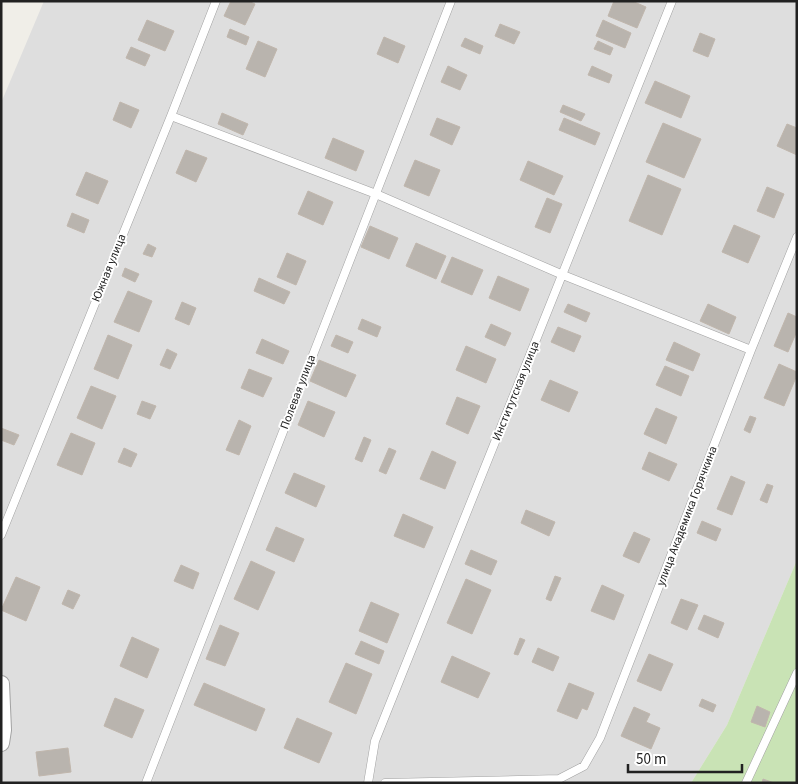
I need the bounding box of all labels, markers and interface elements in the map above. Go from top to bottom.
street label: Южная улица [88,231,130,305]
street label: Институтская улица [488,339,544,443]
street label: Полевая улица [276,352,320,432]
street label: улица Академика Горячкина [652,443,722,589]
scale bar [628,742,742,774]
text: 50 m [636,749,666,770]

